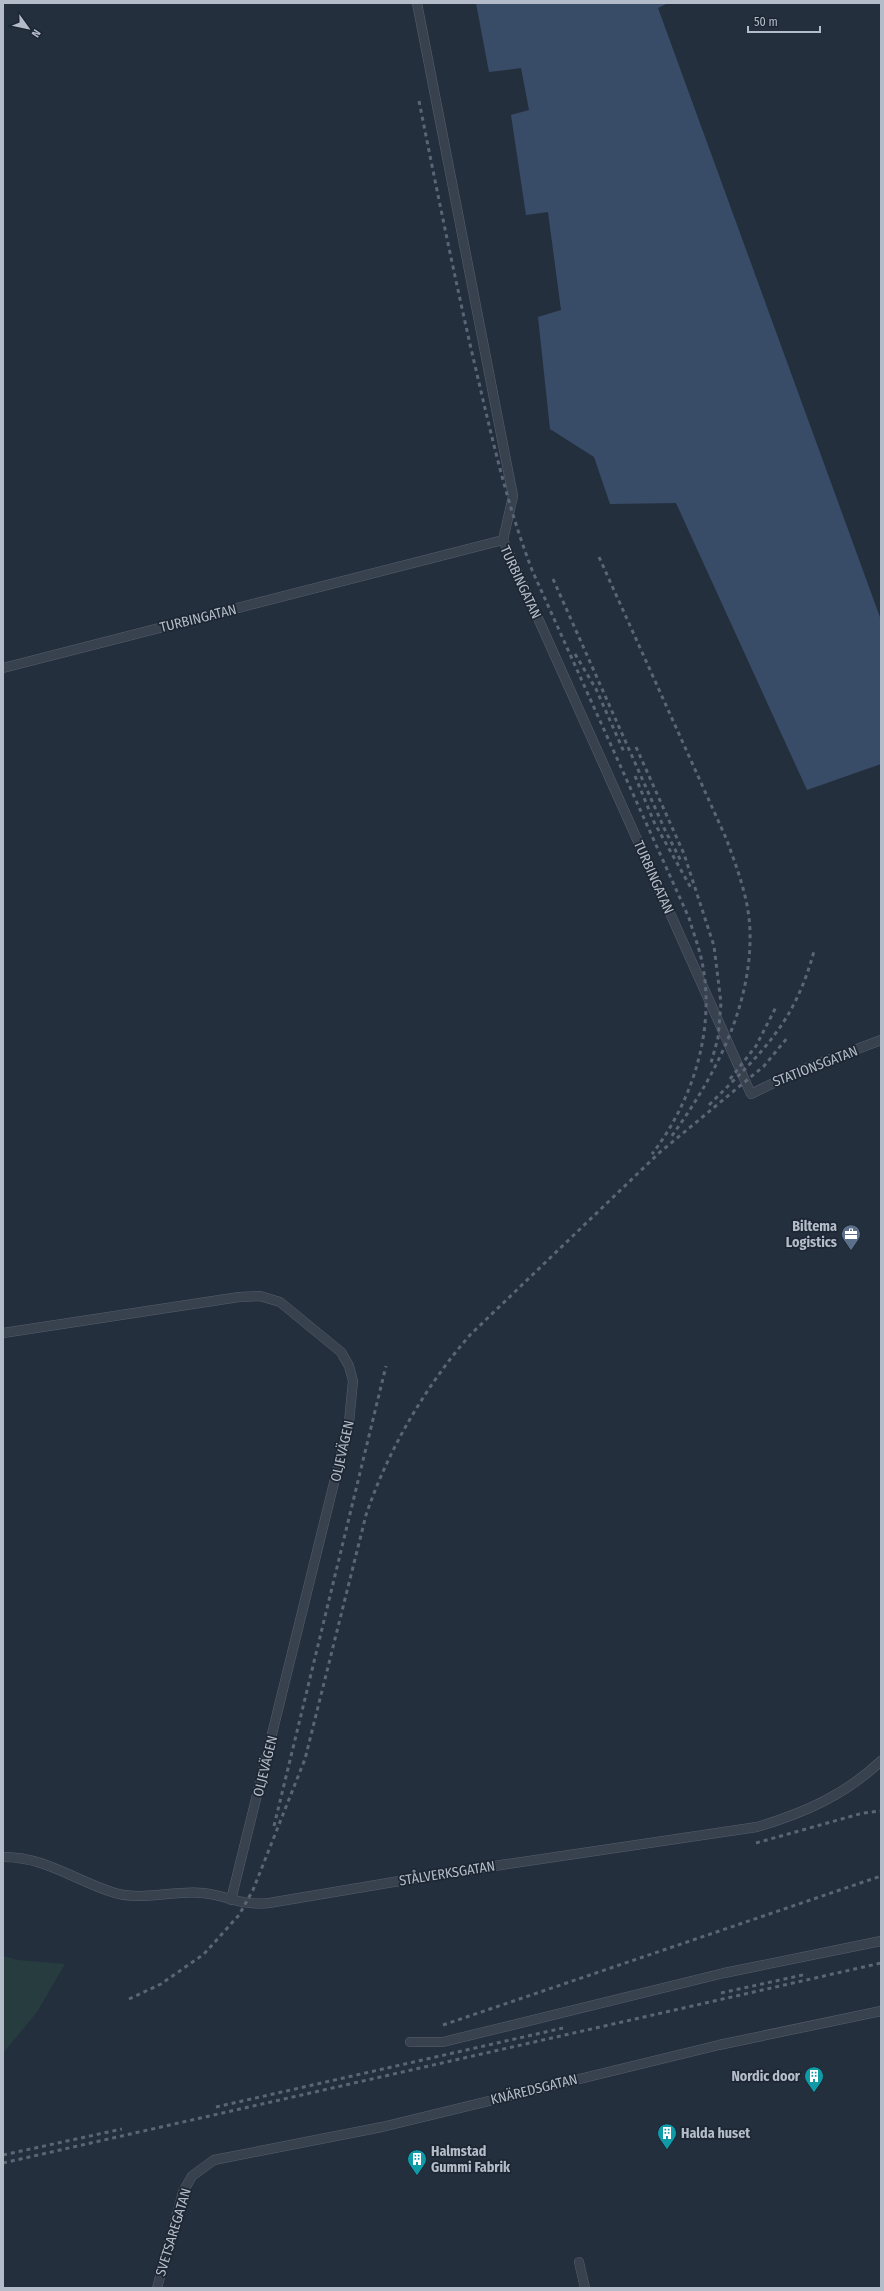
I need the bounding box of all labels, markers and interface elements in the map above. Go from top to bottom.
north arrow [8,8,48,48]
scale bar [748,8,820,34]
text: 50 m [754,15,778,29]
text: N [29,27,43,39]
street label: TURBINGATAN [496,543,545,621]
street label: TURBINGATAN [158,601,238,636]
street label: TURBINGATAN [630,838,677,917]
street label: STATIONSGATAN [770,1042,860,1090]
place label: Biltema Logistics [786,1218,837,1251]
office icon: Biltema Logistics [840,1223,862,1251]
street label: OLJEVÄGEN [327,1419,358,1483]
street label: OLJEVÄGEN [250,1734,281,1798]
street label: STÅLVERKSGATAN [398,1857,496,1889]
building icon: Nordic door [803,2065,825,2093]
place label: Nordic door [731,2068,801,2085]
street label: KNÄREDSGATAN [489,2070,579,2108]
building icon: Halda huset [656,2122,678,2150]
place label: Halda huset [681,2125,751,2142]
place label: Halmstad Gummi Fabrik [431,2143,511,2176]
building icon: Halmstad Gummi Fabrik [406,2148,428,2176]
street label: SVETSAREGATAN [152,2186,195,2278]

